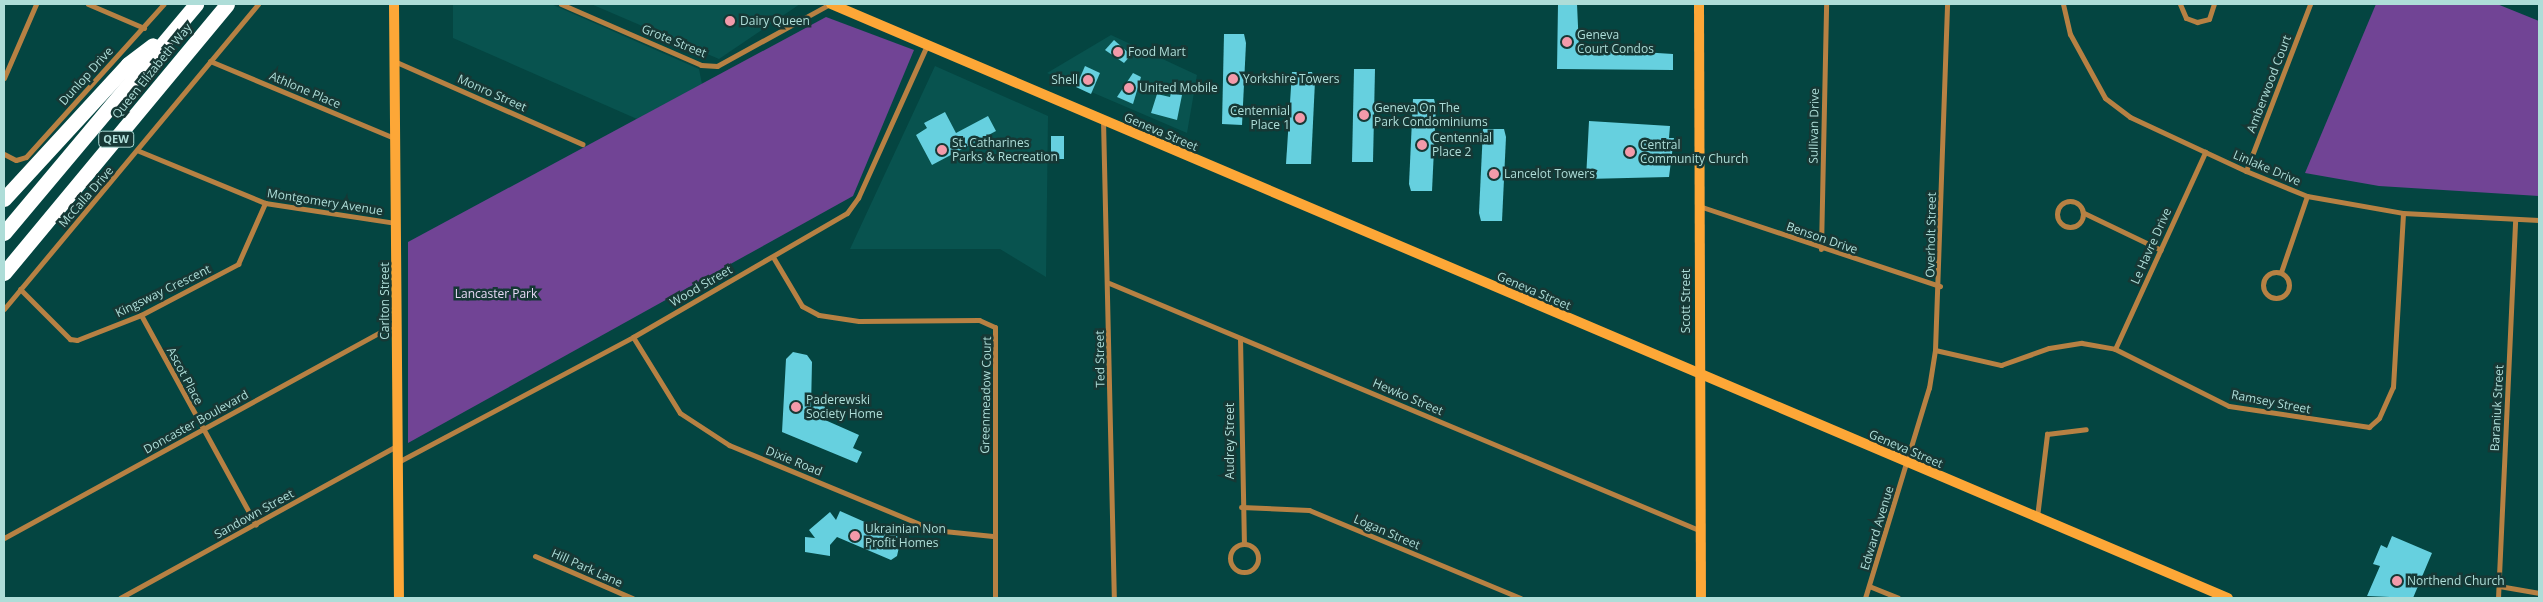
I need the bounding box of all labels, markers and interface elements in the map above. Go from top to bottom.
place label: Dairy Queen [740,14,810,28]
marker: Dairy Queen [724,15,736,27]
street label: Queen Elizabeth Way [109,21,195,121]
street label: Grote Street [640,21,708,61]
place label: Geneva Court Condos [1577,28,1654,56]
street label: Amberwood Court [2244,33,2294,135]
marker: Geneva Court Condos [1561,36,1573,48]
street label: Dunlop Drive [56,44,116,108]
place label: Food Mart [1128,45,1186,59]
marker: Food Mart [1112,46,1124,58]
street label: Athlone Place [267,69,343,111]
street label: Monro Street [455,71,529,115]
place label: Yorkshire Towers [1243,72,1339,86]
place label: Shell [1051,73,1078,87]
marker: Yorkshire Towers [1227,73,1239,85]
marker: Shell [1082,74,1094,86]
place label: United Mobile [1139,81,1218,95]
marker: United Mobile [1123,82,1135,94]
street label: Sullivan Drive [1806,88,1822,164]
place label: Geneva On The Park Condominiums [1374,101,1488,129]
place label: Centennial Place 1 [1230,104,1290,132]
marker: Geneva On The Park Condominiums [1358,109,1370,121]
street label: Geneva Street [1122,110,1200,154]
marker: Centennial Place 1 [1294,112,1306,124]
road number: QEW [97,130,135,148]
place label: Centennial Place 2 [1432,131,1492,159]
place label: St. Catharines Parks & Recreation [952,136,1058,164]
place label: Central Community Church [1640,138,1748,166]
marker: Centennial Place 2 [1416,139,1428,151]
marker: St. Catharines Parks & Recreation [936,144,948,156]
marker: Central Community Church [1624,146,1636,158]
street label: Linlake Drive [2231,147,2303,189]
street label: McCalla Drive [56,164,116,230]
place label: Lancelot Towers [1504,167,1595,181]
marker: Lancelot Towers [1488,168,1500,180]
street label: Montgomery Avenue [266,186,384,218]
street label: Overholt Street [1923,192,1939,278]
street label: Le Havre Drive [2128,206,2174,286]
street label: Benson Drive [1784,219,1860,257]
street label: Kingsway Crescent [113,262,213,320]
street label: Carlton Street [378,262,392,340]
street label: Wood Street [667,262,735,310]
street label: Geneva Street [1495,269,1573,313]
street label: Scott Street [1679,269,1693,333]
park label: Lancaster Park [455,287,537,301]
street label: Ted Street [1092,330,1108,388]
street label: Greenmeadow Court [978,336,994,454]
street label: Ascot Place [164,345,206,407]
street label: Baraniuk Street [2488,364,2506,452]
street label: Hewko Street [1371,376,1445,418]
street label: Doncaster Boulevard [141,387,251,457]
street label: Ramsey Street [2230,387,2312,417]
place label: Paderewski Society Home [806,393,883,421]
marker: Paderewski Society Home [790,401,802,413]
street label: Audrey Street [1223,403,1237,479]
street label: Geneva Street [1867,427,1945,471]
street label: Dixie Road [764,443,824,479]
street label: Edward Avenue [1857,484,1897,572]
street label: Sandown Street [212,486,296,542]
street label: Logan Street [1352,512,1422,552]
place label: Ukrainian Non Profit Homes [865,522,946,550]
marker: Ukrainian Non Profit Homes [849,530,861,542]
street label: Hill Park Lane [549,546,625,590]
place label: Northend Church [2407,574,2505,588]
marker: Northend Church [2391,575,2403,587]

